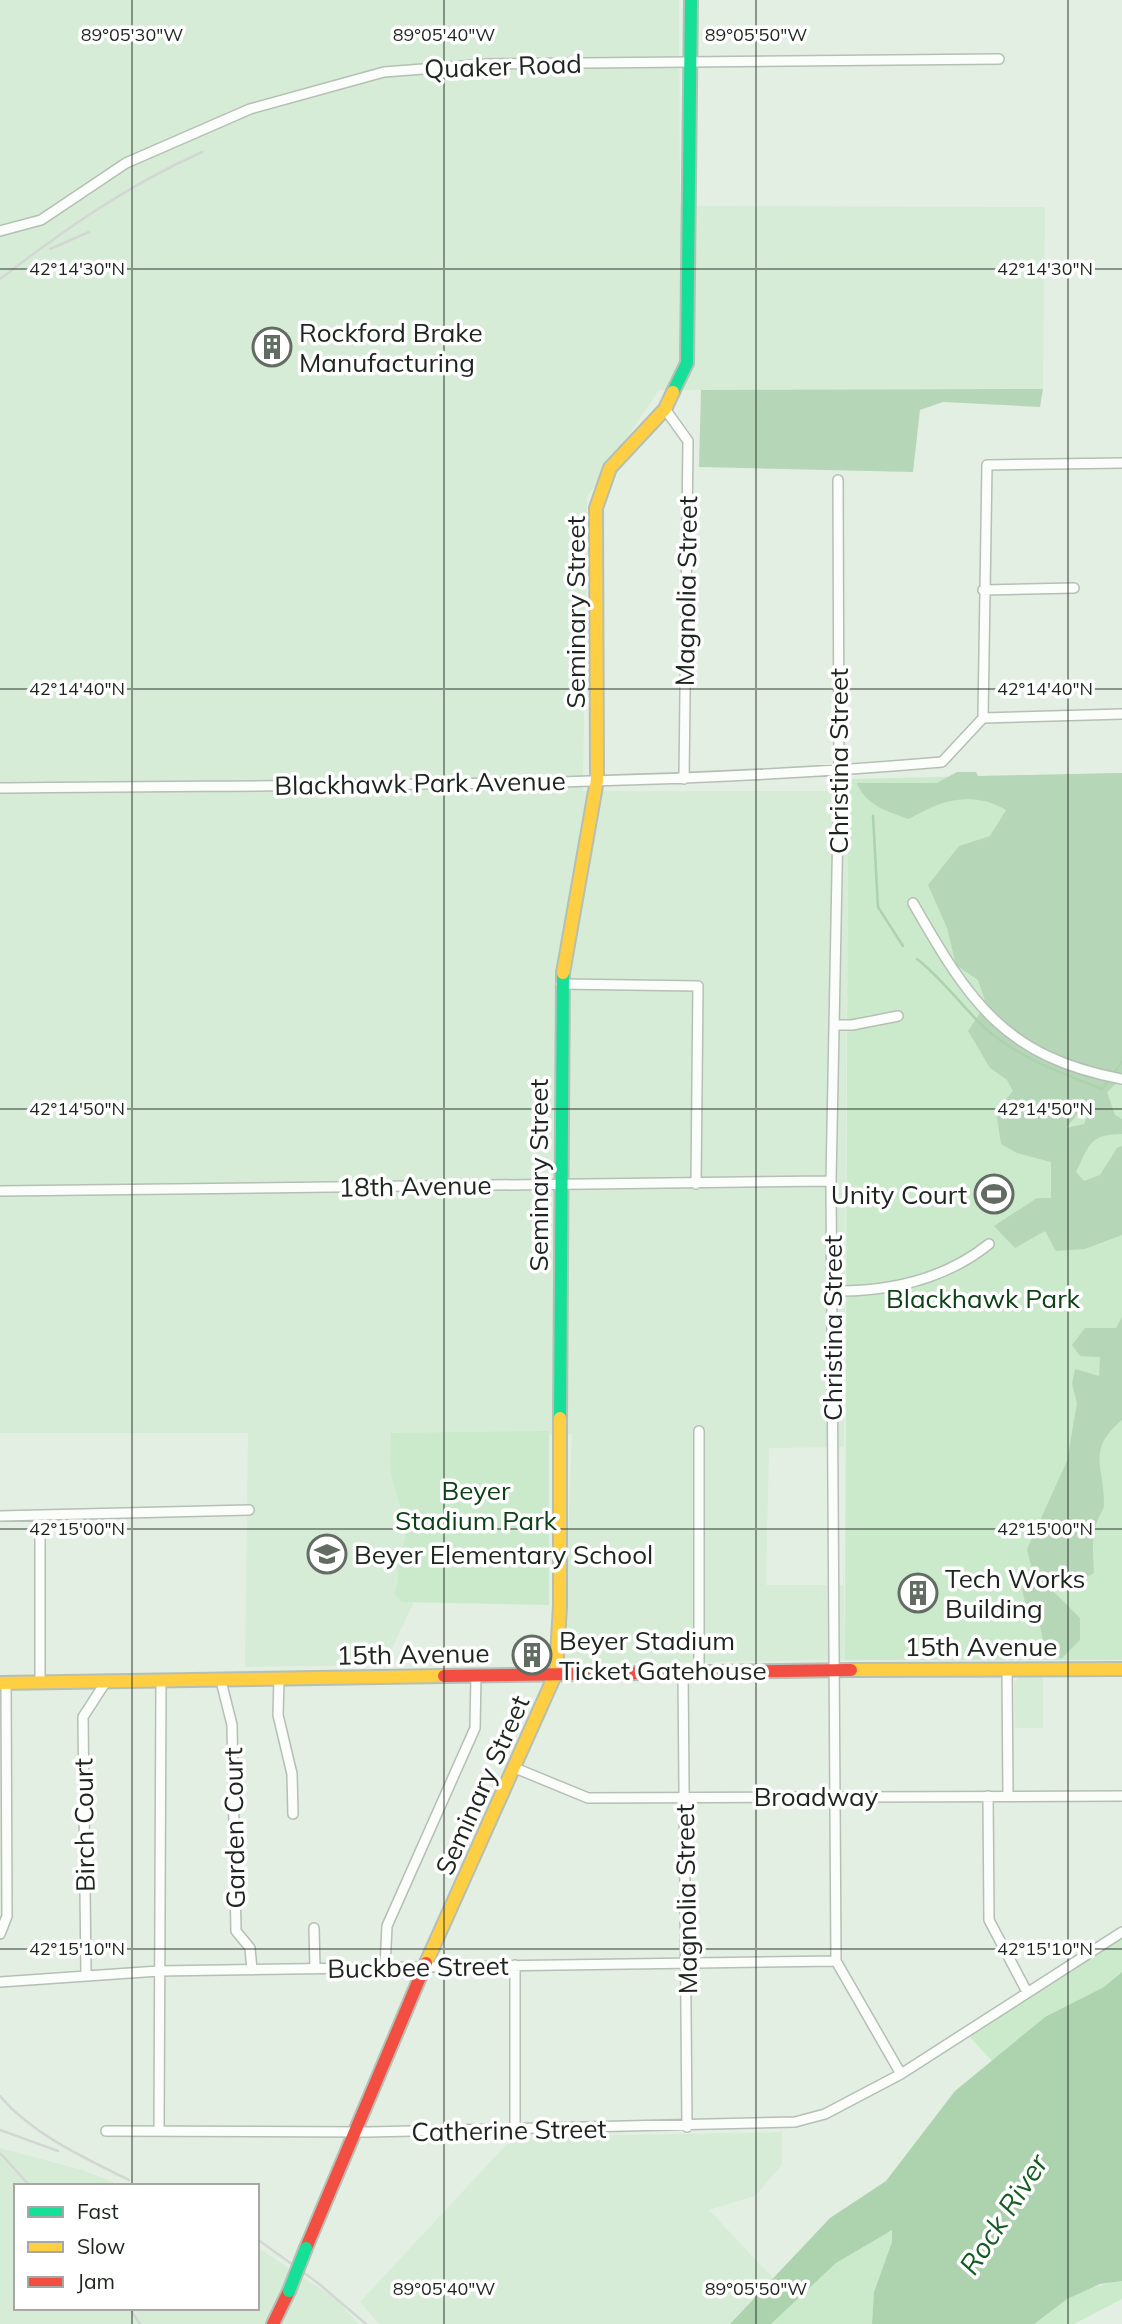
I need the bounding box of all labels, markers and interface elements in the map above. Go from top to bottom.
text: 89°05'30"W [81,23,183,46]
text: 89°05'40"W [393,23,495,46]
text: 89°05'50"W [705,23,807,46]
street label: Quaker Road [424,47,582,85]
text: 42°14'30"N [29,257,125,280]
text: 42°14'30"N [997,257,1093,280]
place label: Rockford Brake Manufacturing [299,316,483,379]
building icon: Rockford Brake Manufacturing [251,326,293,368]
street label: Magnolia Street [668,496,704,686]
street label: Seminary Street [559,516,592,708]
street label: Christina Street [822,668,855,854]
text: 42°14'40"N [29,677,125,700]
text: 42°14'40"N [997,677,1093,700]
street label: Blackhawk Park Avenue [274,764,566,802]
street label: Seminary Street [522,1079,555,1271]
text: 42°14'50"N [29,1097,125,1120]
text: 42°14'50"N [997,1097,1093,1120]
street label: 18th Avenue [338,1168,492,1204]
sports icon: Unity Court [973,1173,1015,1215]
place label: Unity Court [831,1178,967,1211]
street label: Christina Street [816,1235,849,1421]
park label: Blackhawk Park [886,1282,1081,1315]
park label: Beyer Stadium Park [395,1474,558,1537]
text: 42°15'00"N [29,1517,125,1540]
text: 42°15'00"N [997,1517,1093,1540]
school or university icon: Beyer Elementary School [306,1533,348,1575]
place label: Beyer Elementary School [354,1538,653,1571]
place label: Tech Works Building [945,1562,1085,1625]
building icon: Tech Works Building [897,1572,939,1614]
place label: Beyer Stadium Ticket Gatehouse [559,1624,767,1687]
street label: 15th Avenue [905,1630,1057,1663]
building icon: Beyer Stadium Ticket Gatehouse [511,1634,553,1676]
street label: 15th Avenue [336,1636,490,1672]
street label: Seminary Street [428,1690,536,1880]
street label: Garden Court [216,1747,252,1909]
street label: Birch Court [66,1758,102,1892]
street label: Broadway [754,1780,878,1813]
street label: Magnolia Street [668,1804,704,1994]
text: 42°15'10"N [29,1937,125,1960]
text: 42°15'10"N [997,1937,1093,1960]
street label: Buckbee Street [327,1949,509,1985]
street label: Catherine Street [411,2112,607,2148]
water label: Rock River [951,2146,1056,2281]
legend [14,2184,259,2310]
text: Fast [77,2198,119,2224]
text: Slow [77,2233,125,2259]
text: Jam [77,2268,115,2294]
text: 89°05'40"W [393,2277,495,2300]
text: 89°05'50"W [705,2277,807,2300]

